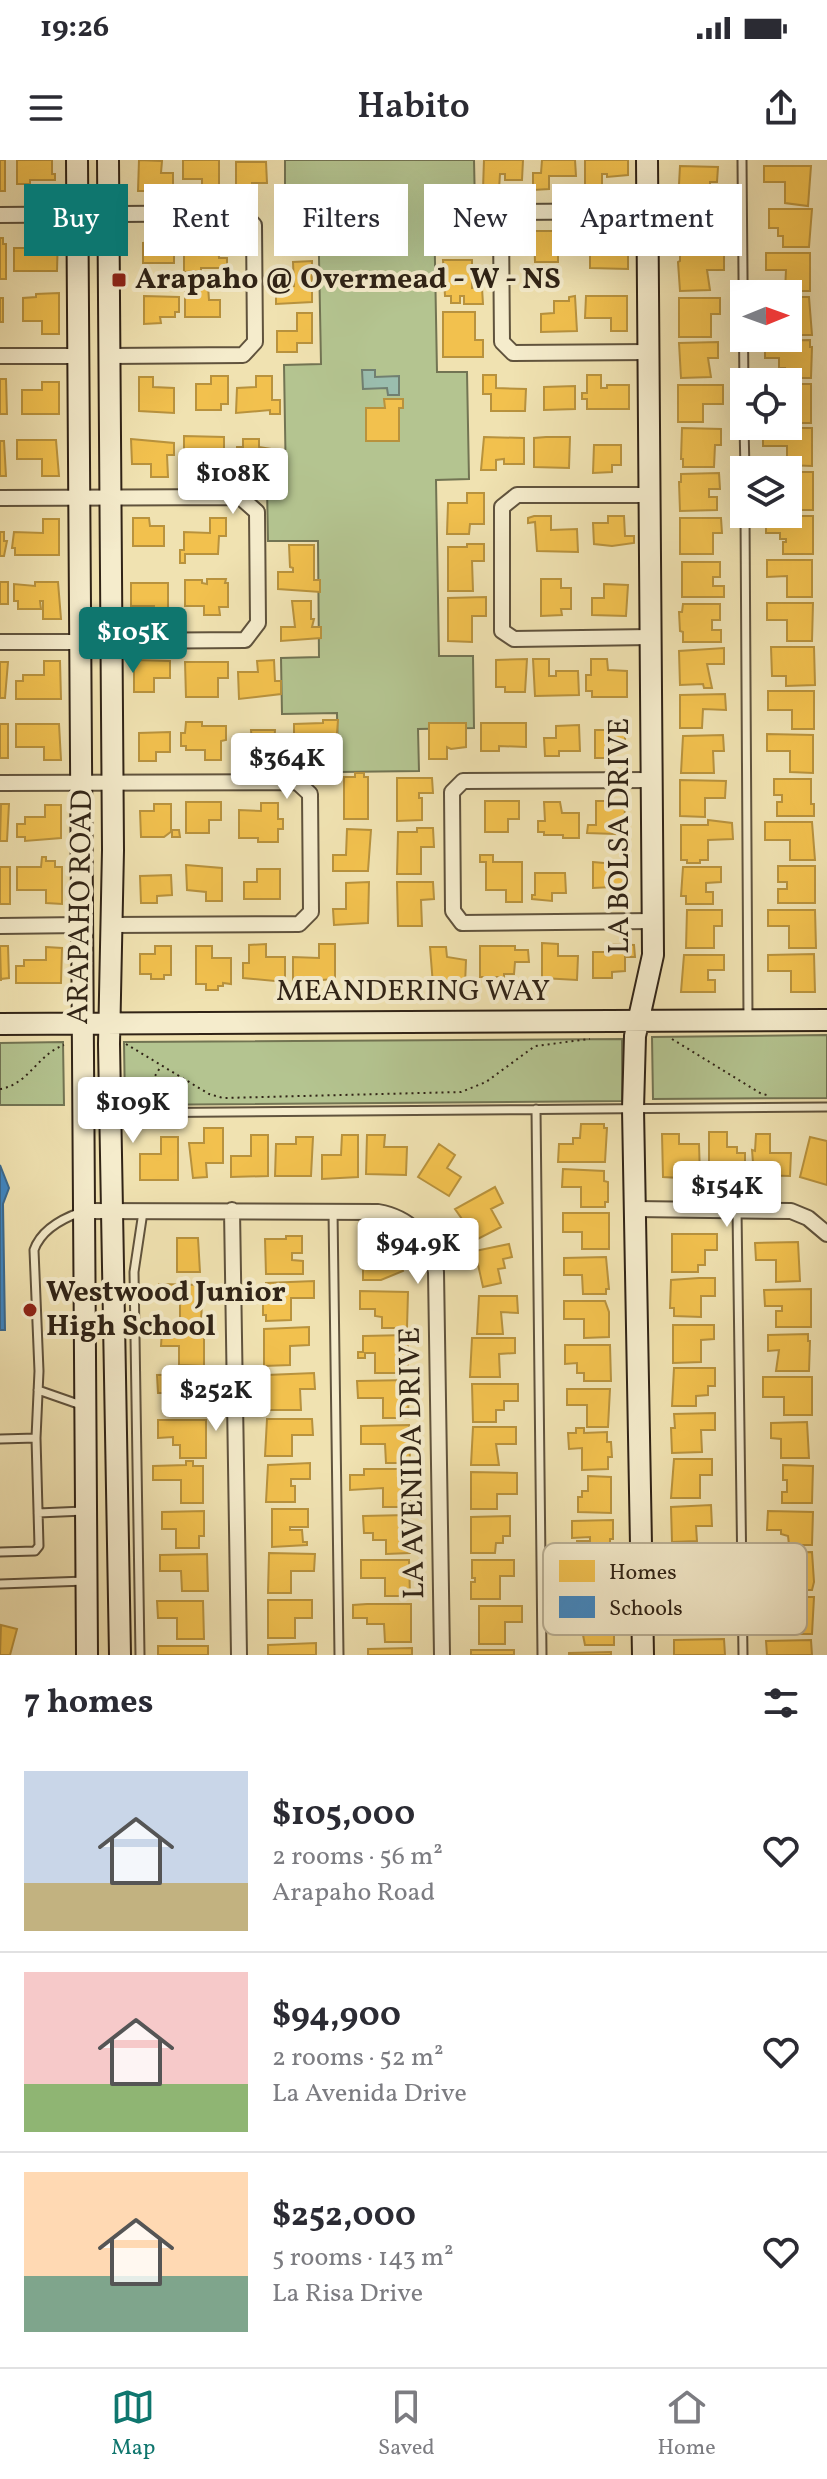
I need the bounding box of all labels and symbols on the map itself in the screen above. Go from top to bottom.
place label: Arapaho @ Overmead - W - NS [135,259,561,301]
marker: Arapaho @ Overmead - W - NS [110,271,128,289]
north arrow [730,280,802,352]
pin: $108K [177,448,289,516]
pin: $105K [77,607,189,675]
street label: LA BOLSA DRIVE [599,718,641,954]
pin: $364K [231,733,343,801]
street label: ARAPAHO ROAD [58,789,104,1025]
street label: MEANDERING WAY [276,971,550,1013]
pin: $109K [77,1077,189,1145]
pin: $154K [671,1161,783,1229]
pin: $94.9K [353,1218,483,1286]
place label: Westwood Junior High School [46,1272,286,1348]
marker: Westwood Junior High School [21,1301,39,1319]
street label: LA AVENIDA DRIVE [390,1327,436,1599]
pin: $252K [160,1365,272,1433]
legend [543,1543,807,1635]
text: Homes [609,1558,677,1589]
text: Schools [609,1594,683,1625]

